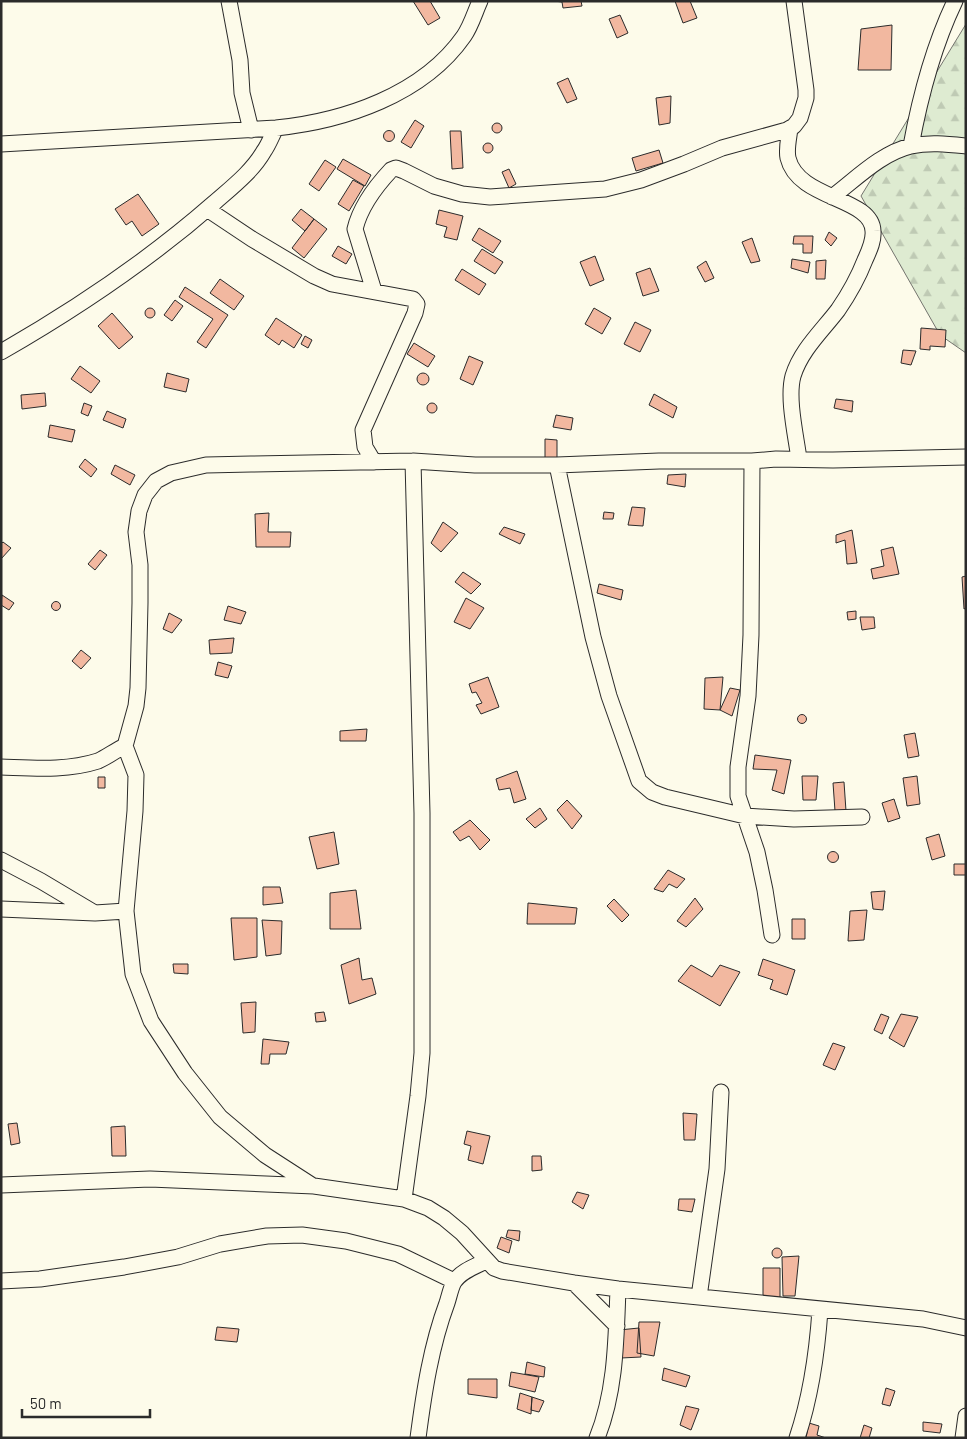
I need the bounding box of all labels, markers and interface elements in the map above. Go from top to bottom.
scale bar [22,1386,150,1418]
text: 50 m [30,1394,62,1412]

